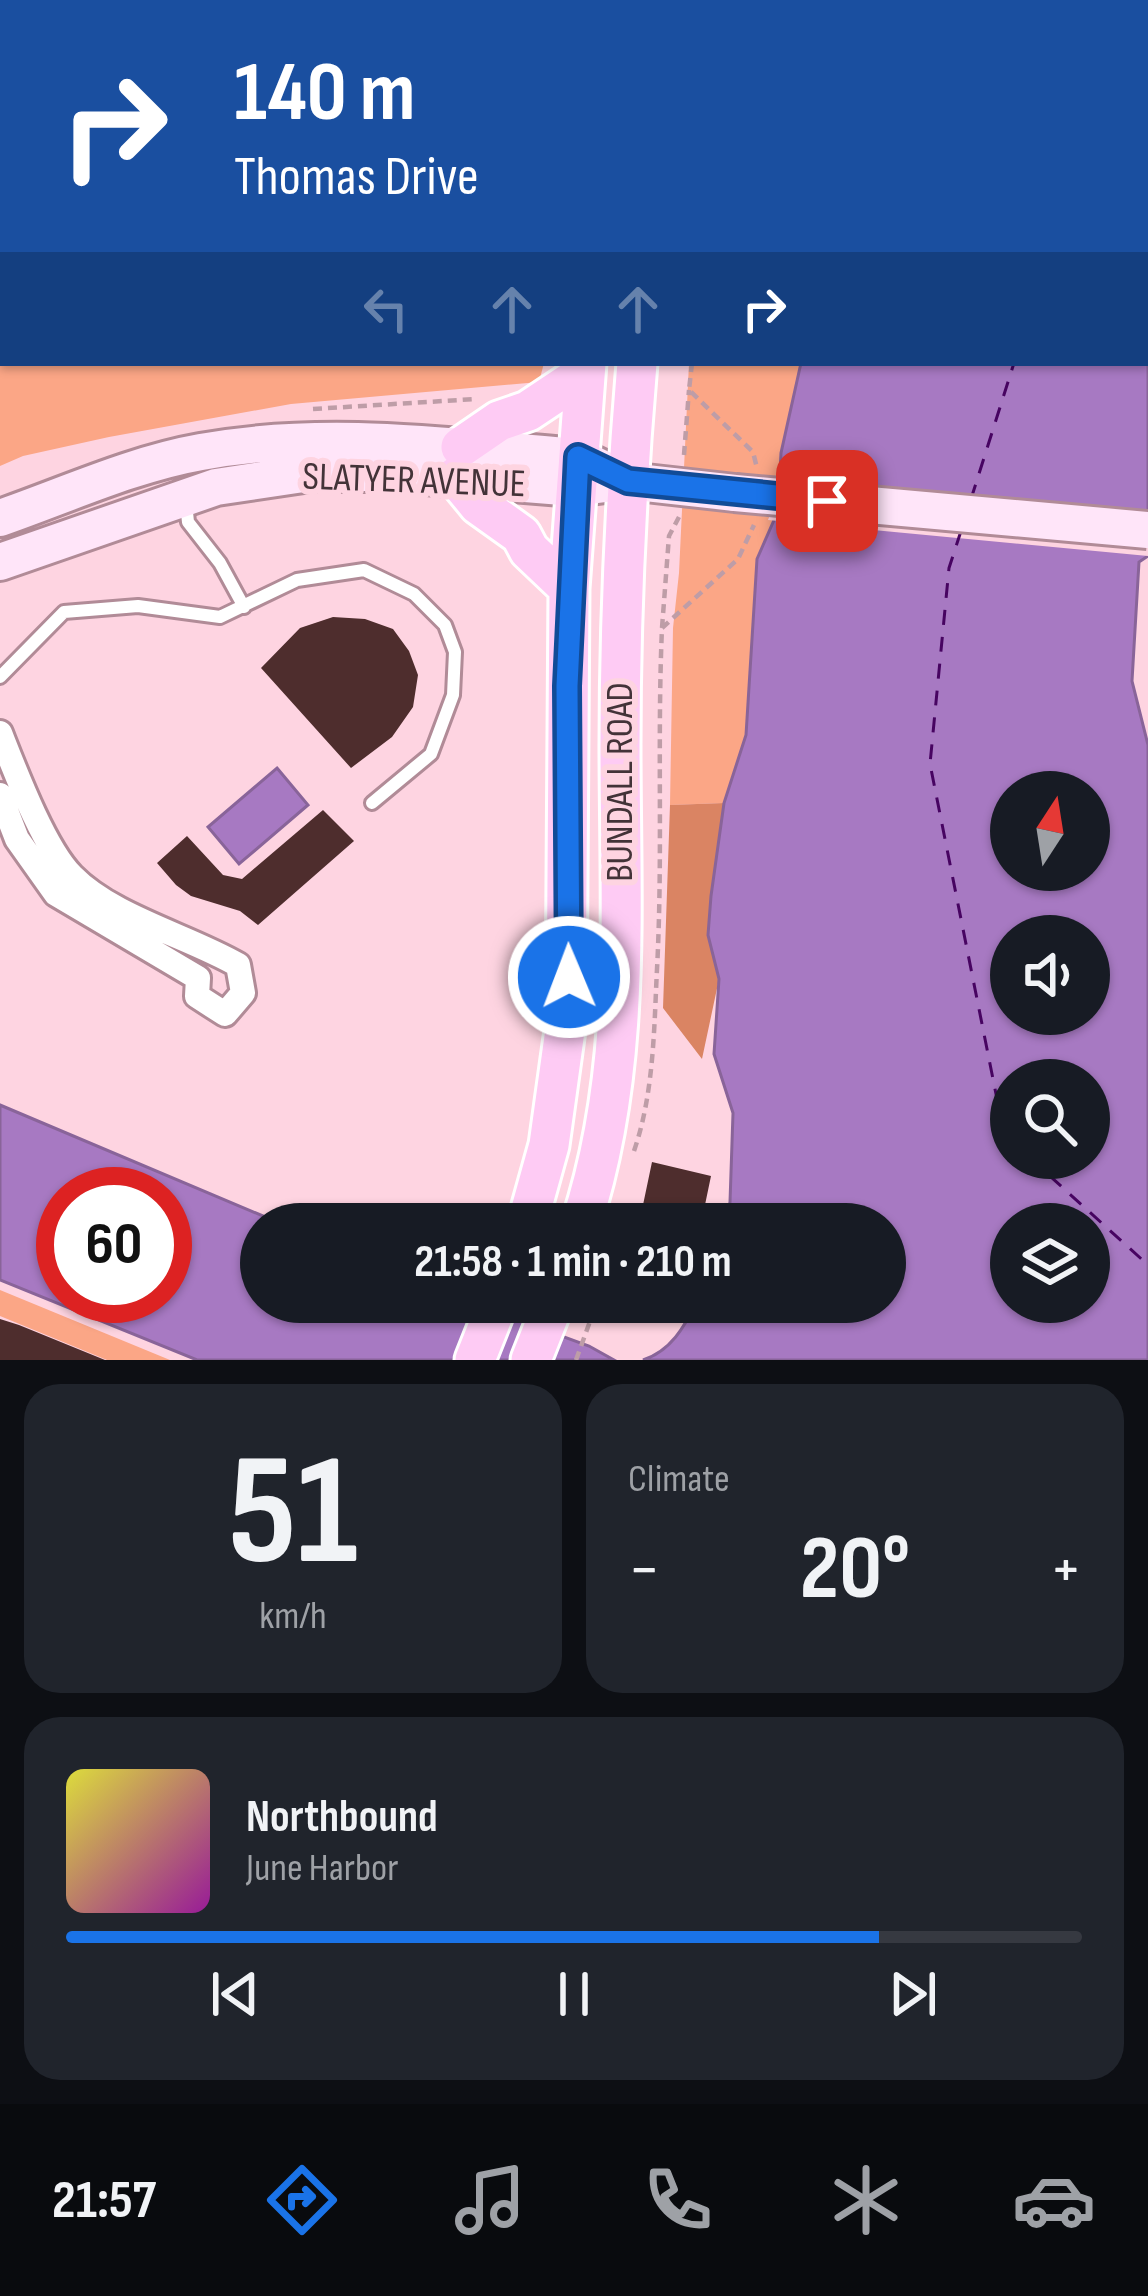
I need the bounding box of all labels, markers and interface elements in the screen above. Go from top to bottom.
text: 140 m [234,43,415,144]
icon: right [36,48,192,204]
text: Thomas Drive [234,145,479,210]
icon: left [353,276,419,342]
icon: ahead [479,276,545,342]
icon: ahead [605,276,671,342]
icon: right [731,276,797,342]
pin [776,450,878,552]
street label: SLATYER AVENUE [302,454,526,508]
icon: arrive [794,468,860,534]
street label: BUNDALL ROAD [597,682,644,882]
north arrow [990,771,1110,891]
map controls [990,771,1110,1323]
position arrow [506,914,632,1040]
button: sound [990,915,1110,1035]
button: search [990,1059,1110,1179]
speed limit sign: 60 [36,1167,192,1323]
button: layers [990,1203,1110,1323]
text: 21:58 · 1 min · 210 m [414,1235,732,1290]
text: 51 [228,1421,358,1608]
text: Climate [628,1456,730,1503]
text: 20° [800,1516,910,1624]
text: − [628,1531,660,1610]
text: + [1050,1531,1082,1610]
text: km/h [259,1593,327,1640]
text: Northbound [246,1790,438,1845]
text: June Harbor [246,1845,398,1892]
icon: previous [202,1961,268,2027]
icon: pause [541,1961,607,2027]
icon: next [880,1961,946,2027]
icon: directions [260,2158,344,2242]
icon: music [448,2158,532,2242]
icon: phone [636,2158,720,2242]
icon: climate [824,2158,908,2242]
icon: car [1012,2158,1096,2242]
text: 21:57 [52,2168,156,2233]

